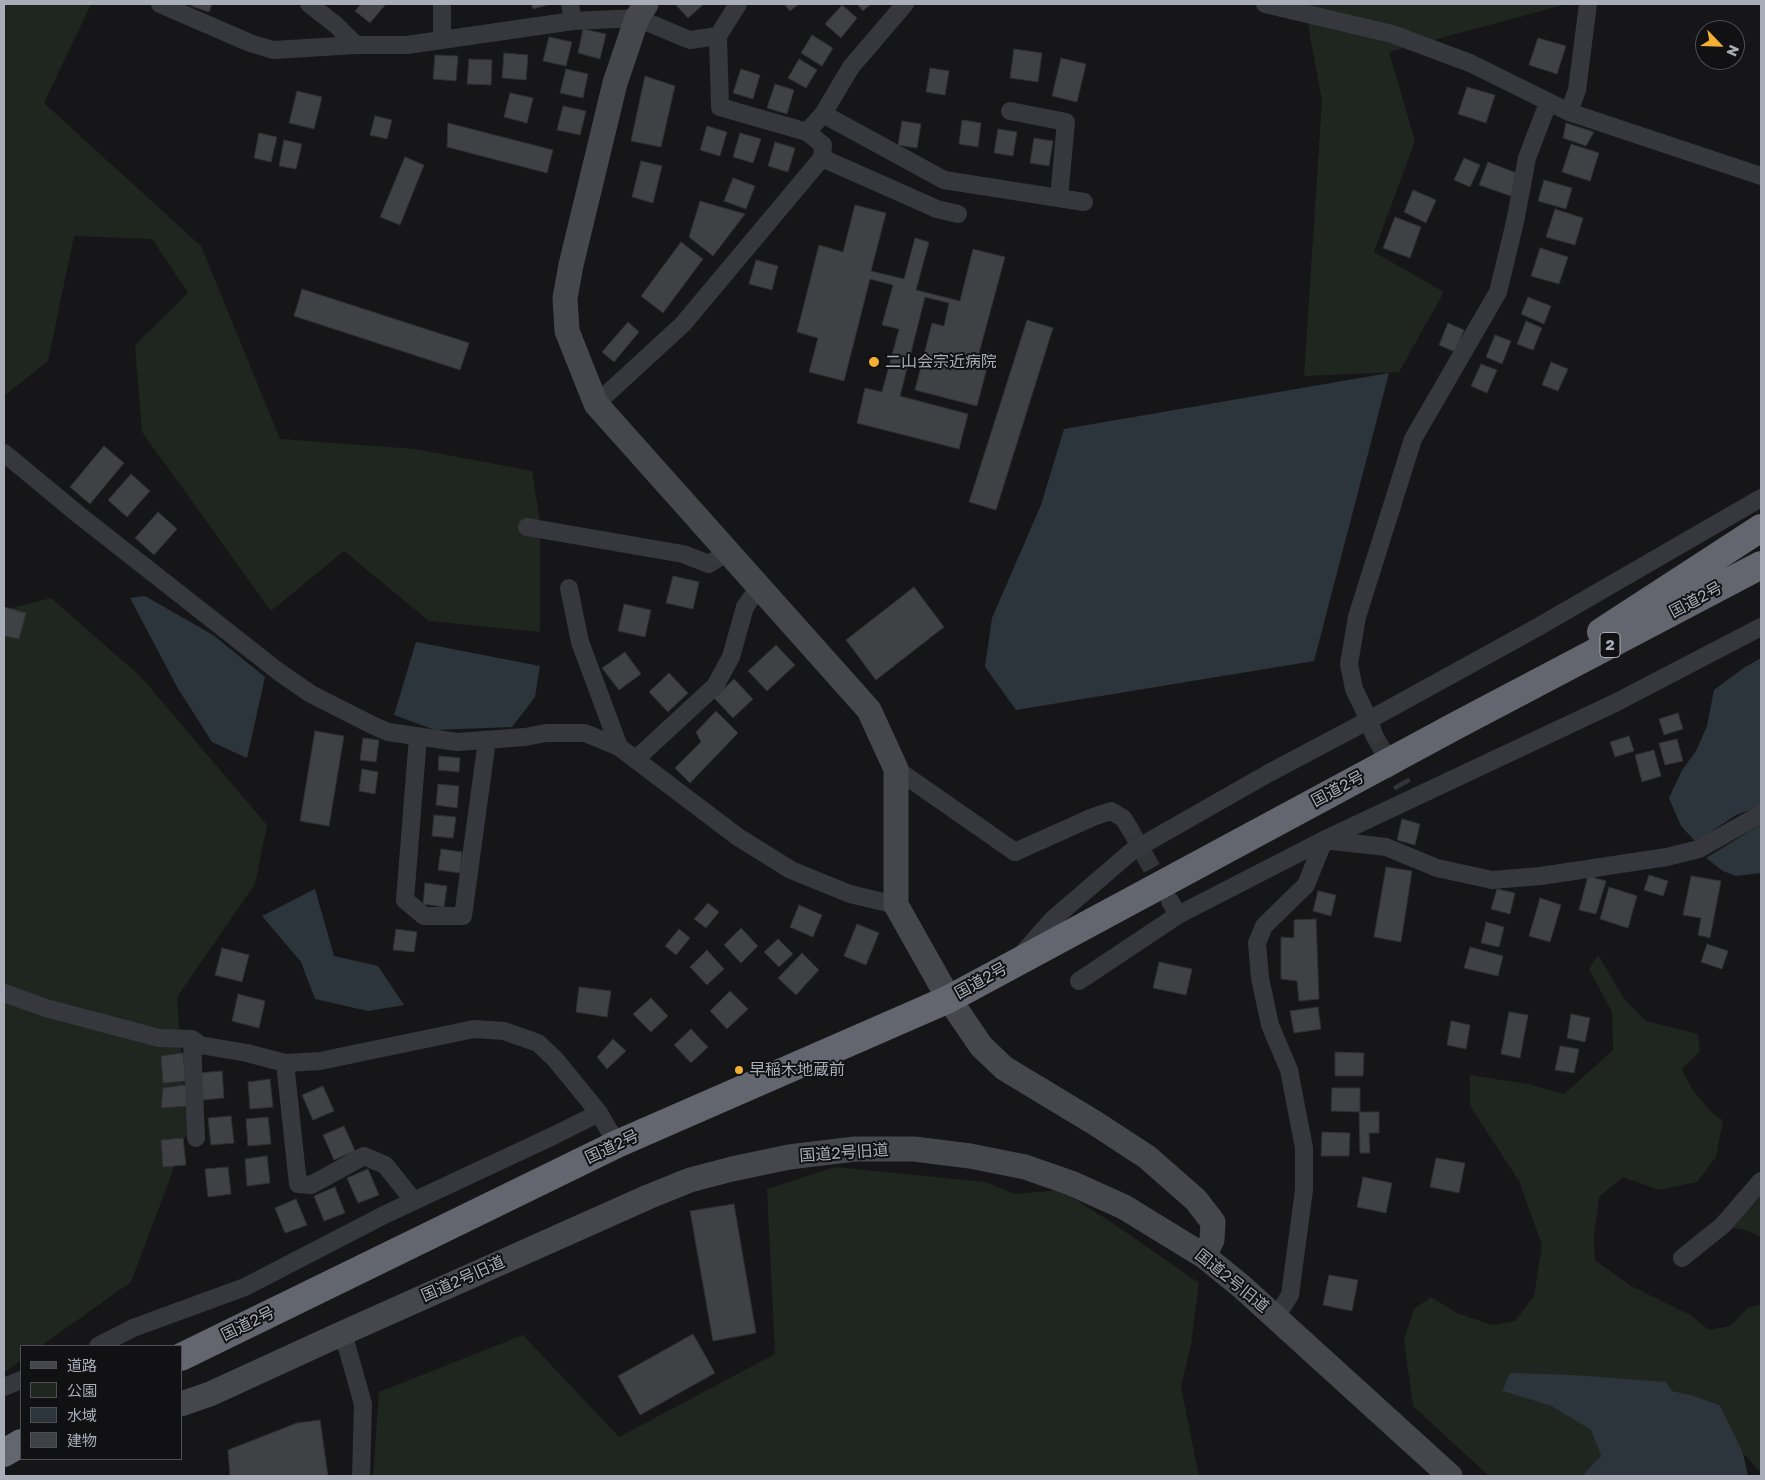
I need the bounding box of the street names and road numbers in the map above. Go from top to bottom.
street label: 国道2号 [1666,578,1726,622]
road number: 2 [1600,632,1620,658]
street label: 国道2号 [1308,767,1368,811]
street label: 国道2号 [951,959,1011,1003]
street label: 国道2号 [582,1126,642,1168]
street label: 国道2号旧道 [799,1140,889,1166]
street label: 国道2号旧道 [1191,1245,1273,1317]
street label: 国道2号旧道 [418,1252,508,1306]
street label: 国道2号 [218,1303,278,1345]

